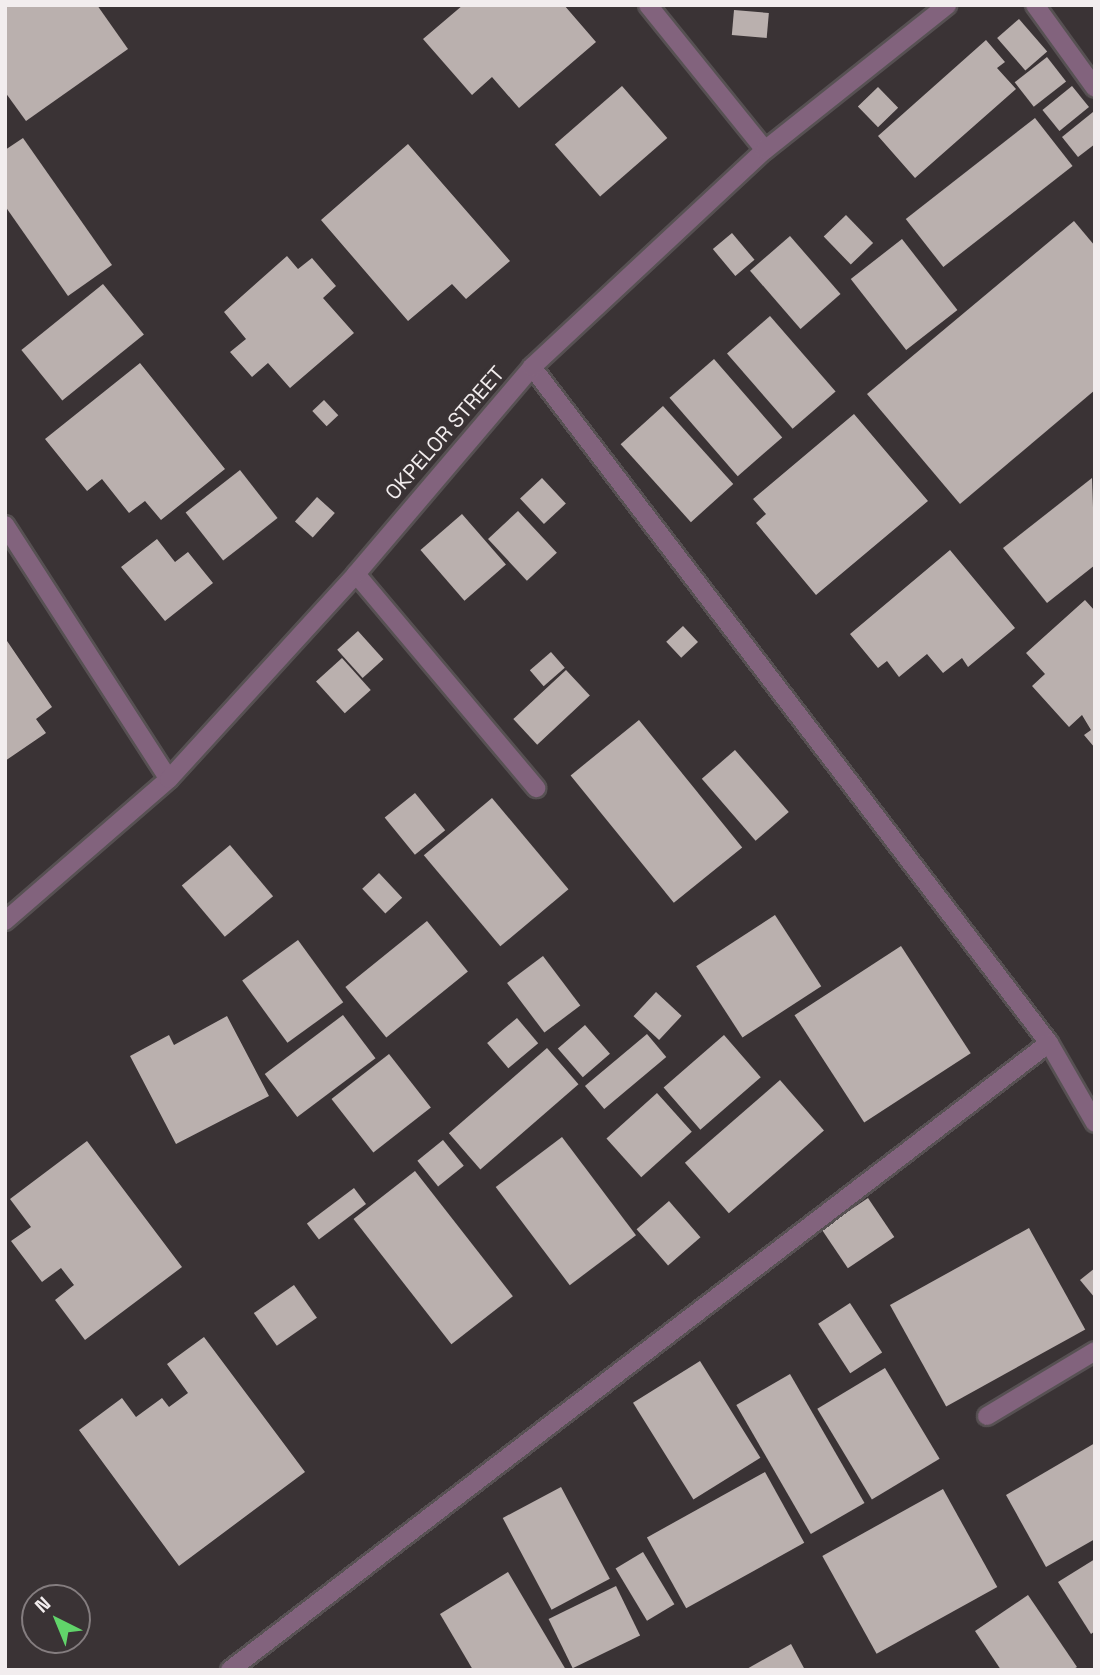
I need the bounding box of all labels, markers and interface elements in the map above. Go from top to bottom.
street label: OKPELOR STREET [380,361,510,505]
north arrow [21,1584,91,1654]
text: N [30,1591,56,1618]

